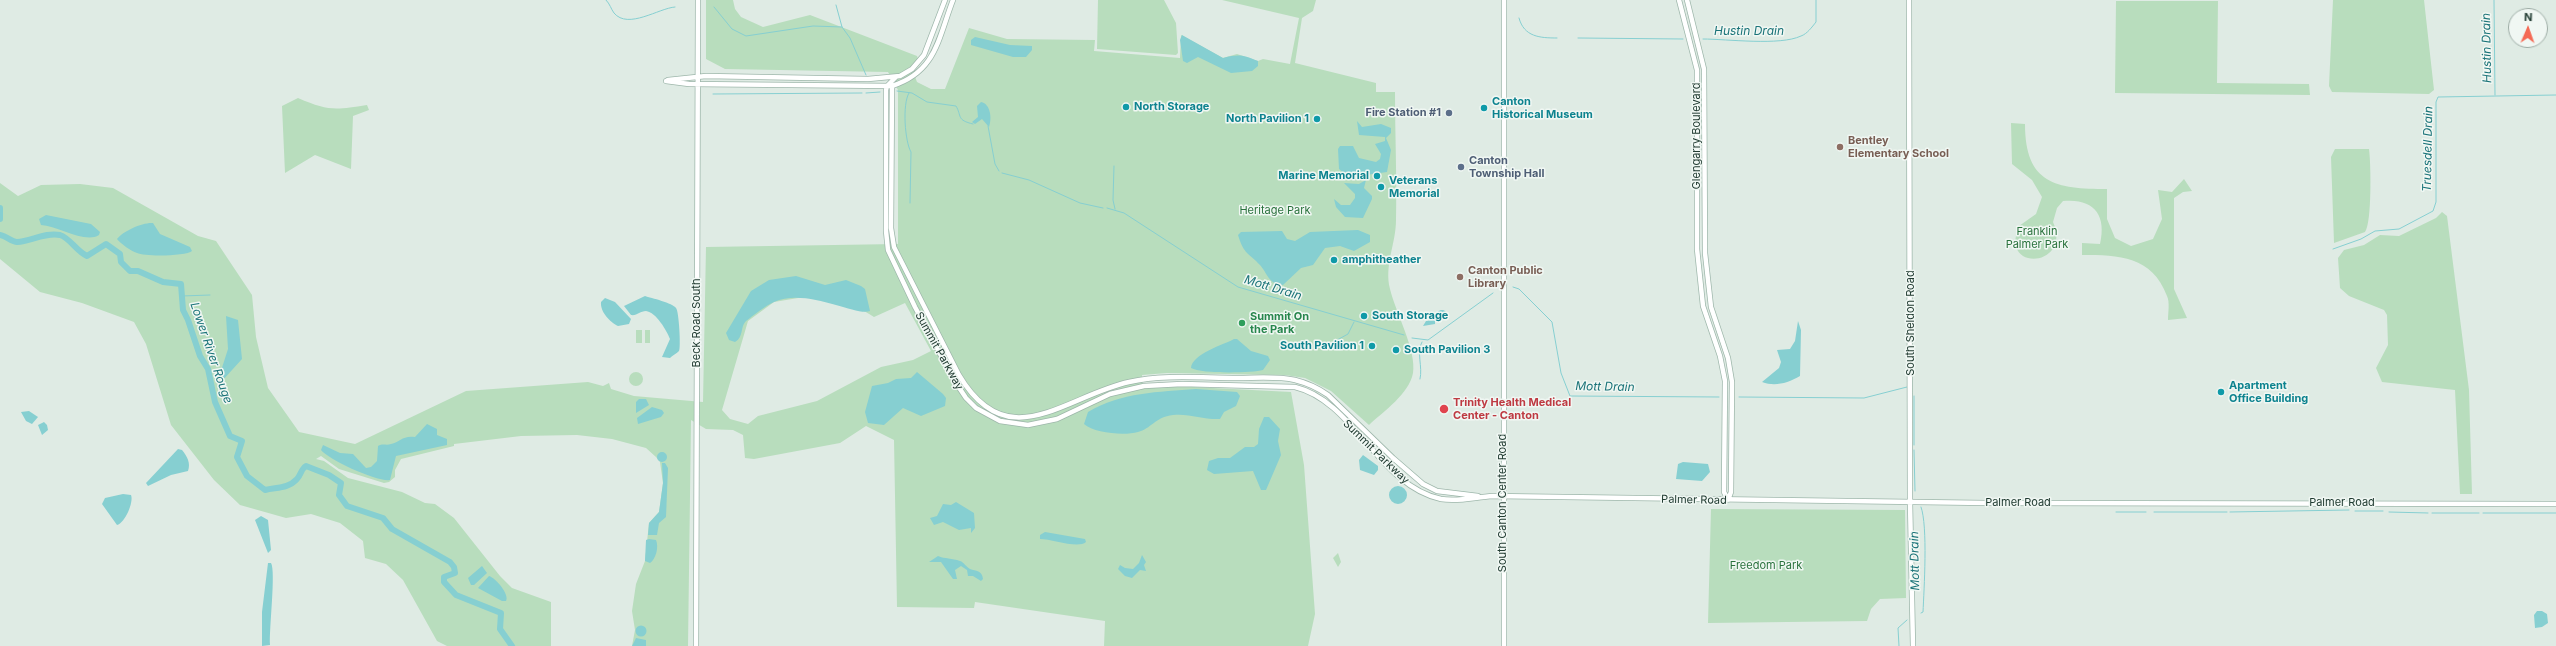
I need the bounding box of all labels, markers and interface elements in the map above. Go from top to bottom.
north arrow [2508,8,2548,48]
text: N [2524,10,2533,24]
water label: Hustin Drain [2479,13,2495,83]
water label: Hustin Drain [1714,24,1784,38]
street label: Glengarry Boulevard [1690,83,1704,189]
place label: Canton Historical Museum [1492,95,1593,121]
place label: North Storage [1134,100,1209,114]
marker: North Storage [1121,102,1131,112]
marker: Canton Historical Museum [1479,103,1489,113]
place label: Fire Station #1 [1365,106,1441,120]
water label: Truesdell Drain [2420,106,2436,192]
marker: Fire Station #1 [1444,108,1454,118]
place label: North Pavilion 1 [1226,112,1309,126]
marker: North Pavilion 1 [1312,114,1322,124]
place label: Bentley Elementary School [1848,134,1949,160]
marker: Bentley Elementary School [1835,142,1845,152]
place label: Canton Township Hall [1469,154,1544,180]
marker: Canton Township Hall [1456,162,1466,172]
place label: Marine Memorial [1278,169,1369,183]
marker: Marine Memorial [1372,171,1382,181]
place label: Veterans Memorial [1389,174,1439,200]
marker: Veterans Memorial [1376,182,1386,192]
park label: Heritage Park [1239,204,1311,218]
park label: Franklin Palmer Park [2006,225,2068,251]
place label: amphitheather [1342,253,1421,267]
marker: amphitheather [1329,255,1339,265]
place label: Canton Public Library [1468,264,1543,290]
street label: South Sheldon Road [1904,270,1918,376]
water label: Mott Drain [1243,272,1303,304]
marker: Canton Public Library [1455,272,1465,282]
street label: Beck Road South [690,279,704,367]
water label: Lower River Rouge [187,300,235,406]
place label: South Storage [1372,309,1448,323]
street label: Summit Parkway [912,310,966,392]
place label: Summit On the Park [1250,310,1309,336]
marker: South Storage [1359,311,1369,321]
marker: Summit On the Park [1237,318,1247,328]
place label: South Pavilion 1 [1280,339,1364,353]
marker: South Pavilion 1 [1367,341,1377,351]
place label: South Pavilion 3 [1404,343,1490,357]
marker: South Pavilion 3 [1391,345,1401,355]
water label: Mott Drain [1575,379,1635,395]
place label: Apartment Office Building [2229,379,2308,405]
marker: Apartment Office Building [2216,387,2226,397]
place label: Trinity Health Medical Center - Canton [1453,396,1571,422]
marker: Trinity Health Medical Center - Canton [1438,403,1450,415]
street label: Summit Parkway [1340,417,1412,487]
street label: South Canton Center Road [1496,434,1510,572]
street label: Palmer Road [1661,493,1727,507]
street label: Palmer Road [1985,496,2051,510]
street label: Palmer Road [2309,496,2375,510]
water label: Mott Drain [1907,531,1923,591]
park label: Freedom Park [1730,559,1802,573]

